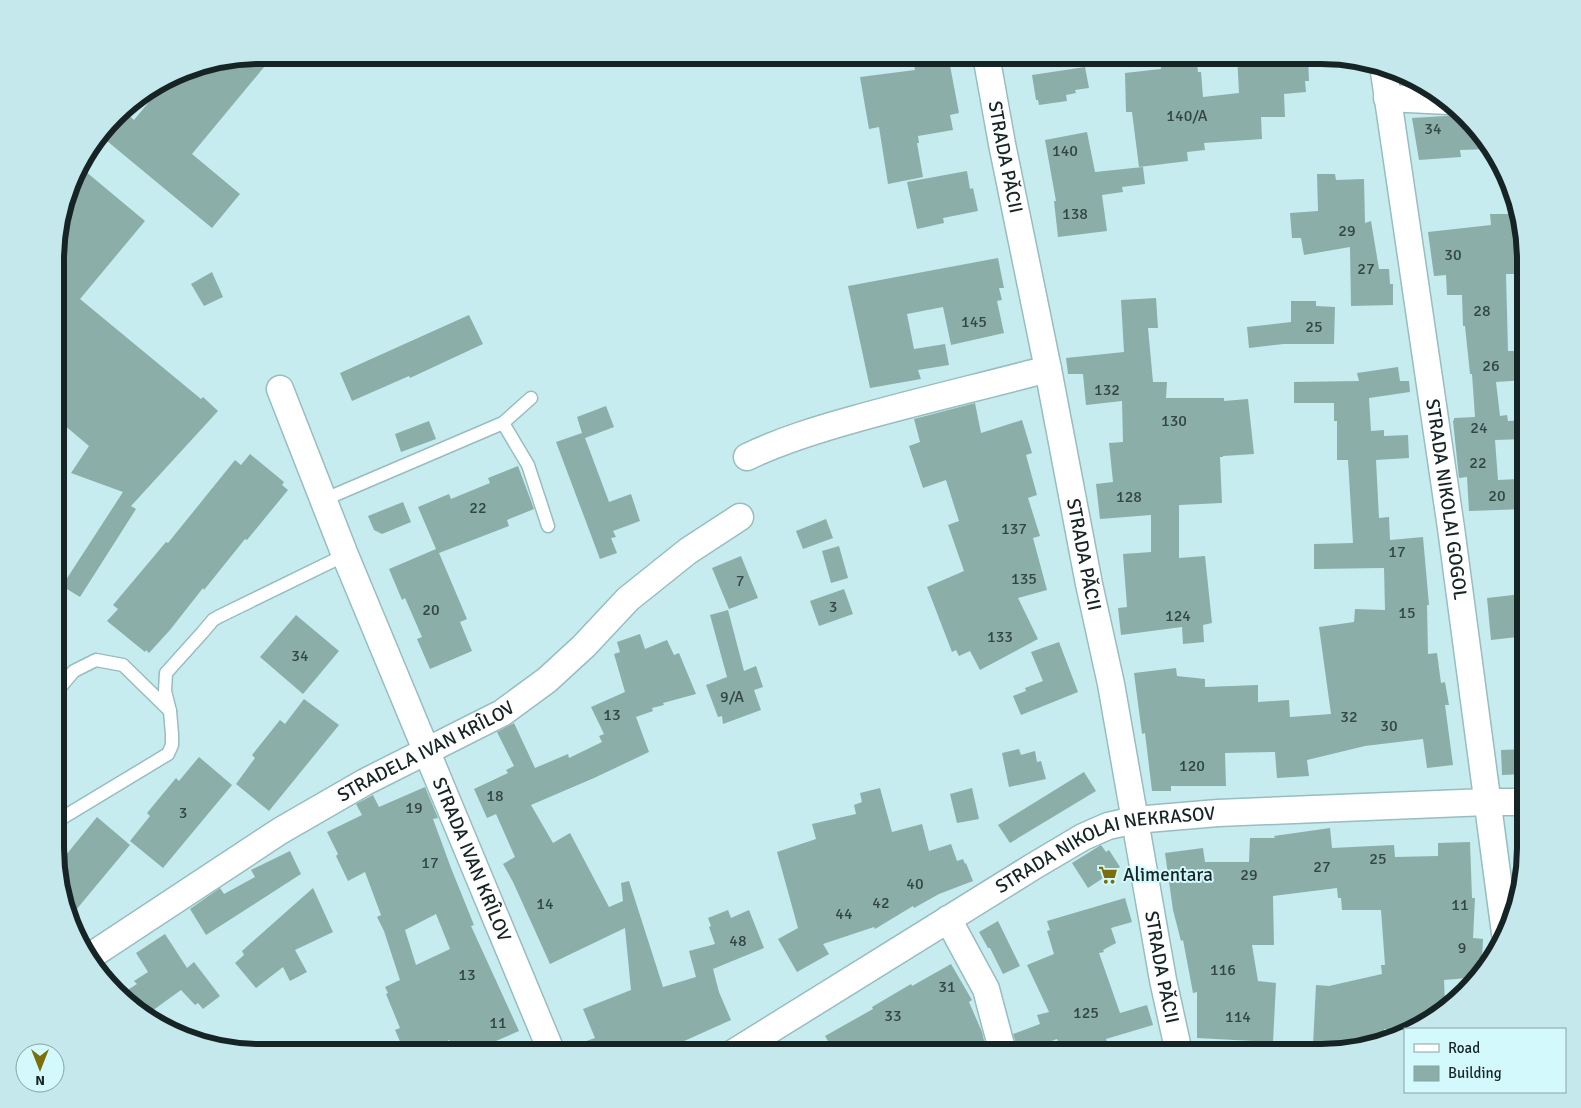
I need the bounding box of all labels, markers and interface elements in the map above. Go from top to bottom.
street label: STRADA PĂCII [983,99,1028,216]
house number: 140/A [1166,106,1208,126]
house number: 34 [1424,119,1442,139]
house number: 140 [1052,141,1078,161]
house number: 138 [1062,204,1088,224]
house number: 29 [1338,221,1356,241]
house number: 30 [1444,245,1462,265]
house number: 27 [1357,259,1375,279]
house number: 28 [1473,301,1491,321]
house number: 145 [961,312,987,332]
house number: 25 [1305,317,1323,337]
house number: 26 [1482,356,1500,376]
house number: 132 [1094,380,1120,400]
street label: STRADA NIKOLAI GOGOL [1420,397,1473,602]
house number: 130 [1161,411,1187,431]
house number: 24 [1470,418,1488,438]
house number: 22 [1469,453,1487,473]
house number: 20 [1488,486,1506,506]
house number: 128 [1116,487,1142,507]
street label: STRADA PĂCII [1061,496,1107,613]
house number: 22 [469,498,487,518]
house number: 137 [1001,519,1027,539]
house number: 17 [1388,542,1406,562]
house number: 135 [1011,569,1037,589]
house number: 7 [736,571,744,591]
house number: 3 [829,597,837,617]
house number: 20 [422,600,440,620]
house number: 15 [1398,603,1416,623]
house number: 124 [1165,606,1191,626]
house number: 133 [987,627,1013,647]
house number: 34 [291,646,309,666]
house number: 9/A [720,687,744,707]
street label: STRADELA IVAN KRÎLOV [333,696,520,807]
house number: 13 [603,705,621,725]
house number: 32 [1340,707,1358,727]
house number: 30 [1380,716,1398,736]
house number: 120 [1179,756,1205,776]
street label: STRADA IVAN KRÎLOV [427,774,516,945]
house number: 18 [486,786,504,806]
house number: 19 [405,798,423,818]
street label: STRADA NIKOLAI NEKRASOV [991,801,1216,899]
house number: 3 [179,803,187,823]
house number: 25 [1369,849,1387,869]
house number: 17 [421,853,439,873]
house number: 27 [1313,857,1331,877]
place label: Alimentara [1123,863,1213,887]
supermarket icon: Alimentara [1097,864,1119,886]
house number: 29 [1240,865,1258,885]
house number: 40 [906,874,924,894]
house number: 42 [872,893,890,913]
house number: 14 [536,894,554,914]
house number: 11 [1451,895,1469,915]
house number: 44 [835,904,853,924]
street label: STRADA PĂCII [1139,909,1184,1026]
house number: 48 [729,931,747,951]
house number: 9 [1458,938,1466,958]
house number: 116 [1210,960,1236,980]
house number: 13 [458,965,476,985]
house number: 31 [938,977,956,997]
house number: 125 [1073,1003,1099,1023]
house number: 33 [884,1006,902,1026]
house number: 114 [1225,1007,1251,1027]
house number: 11 [489,1013,507,1033]
legend [1404,1028,1566,1093]
text: Road [1448,1039,1480,1057]
north arrow [15,1043,65,1093]
text: Building [1448,1064,1502,1082]
text: N [35,1072,45,1089]

